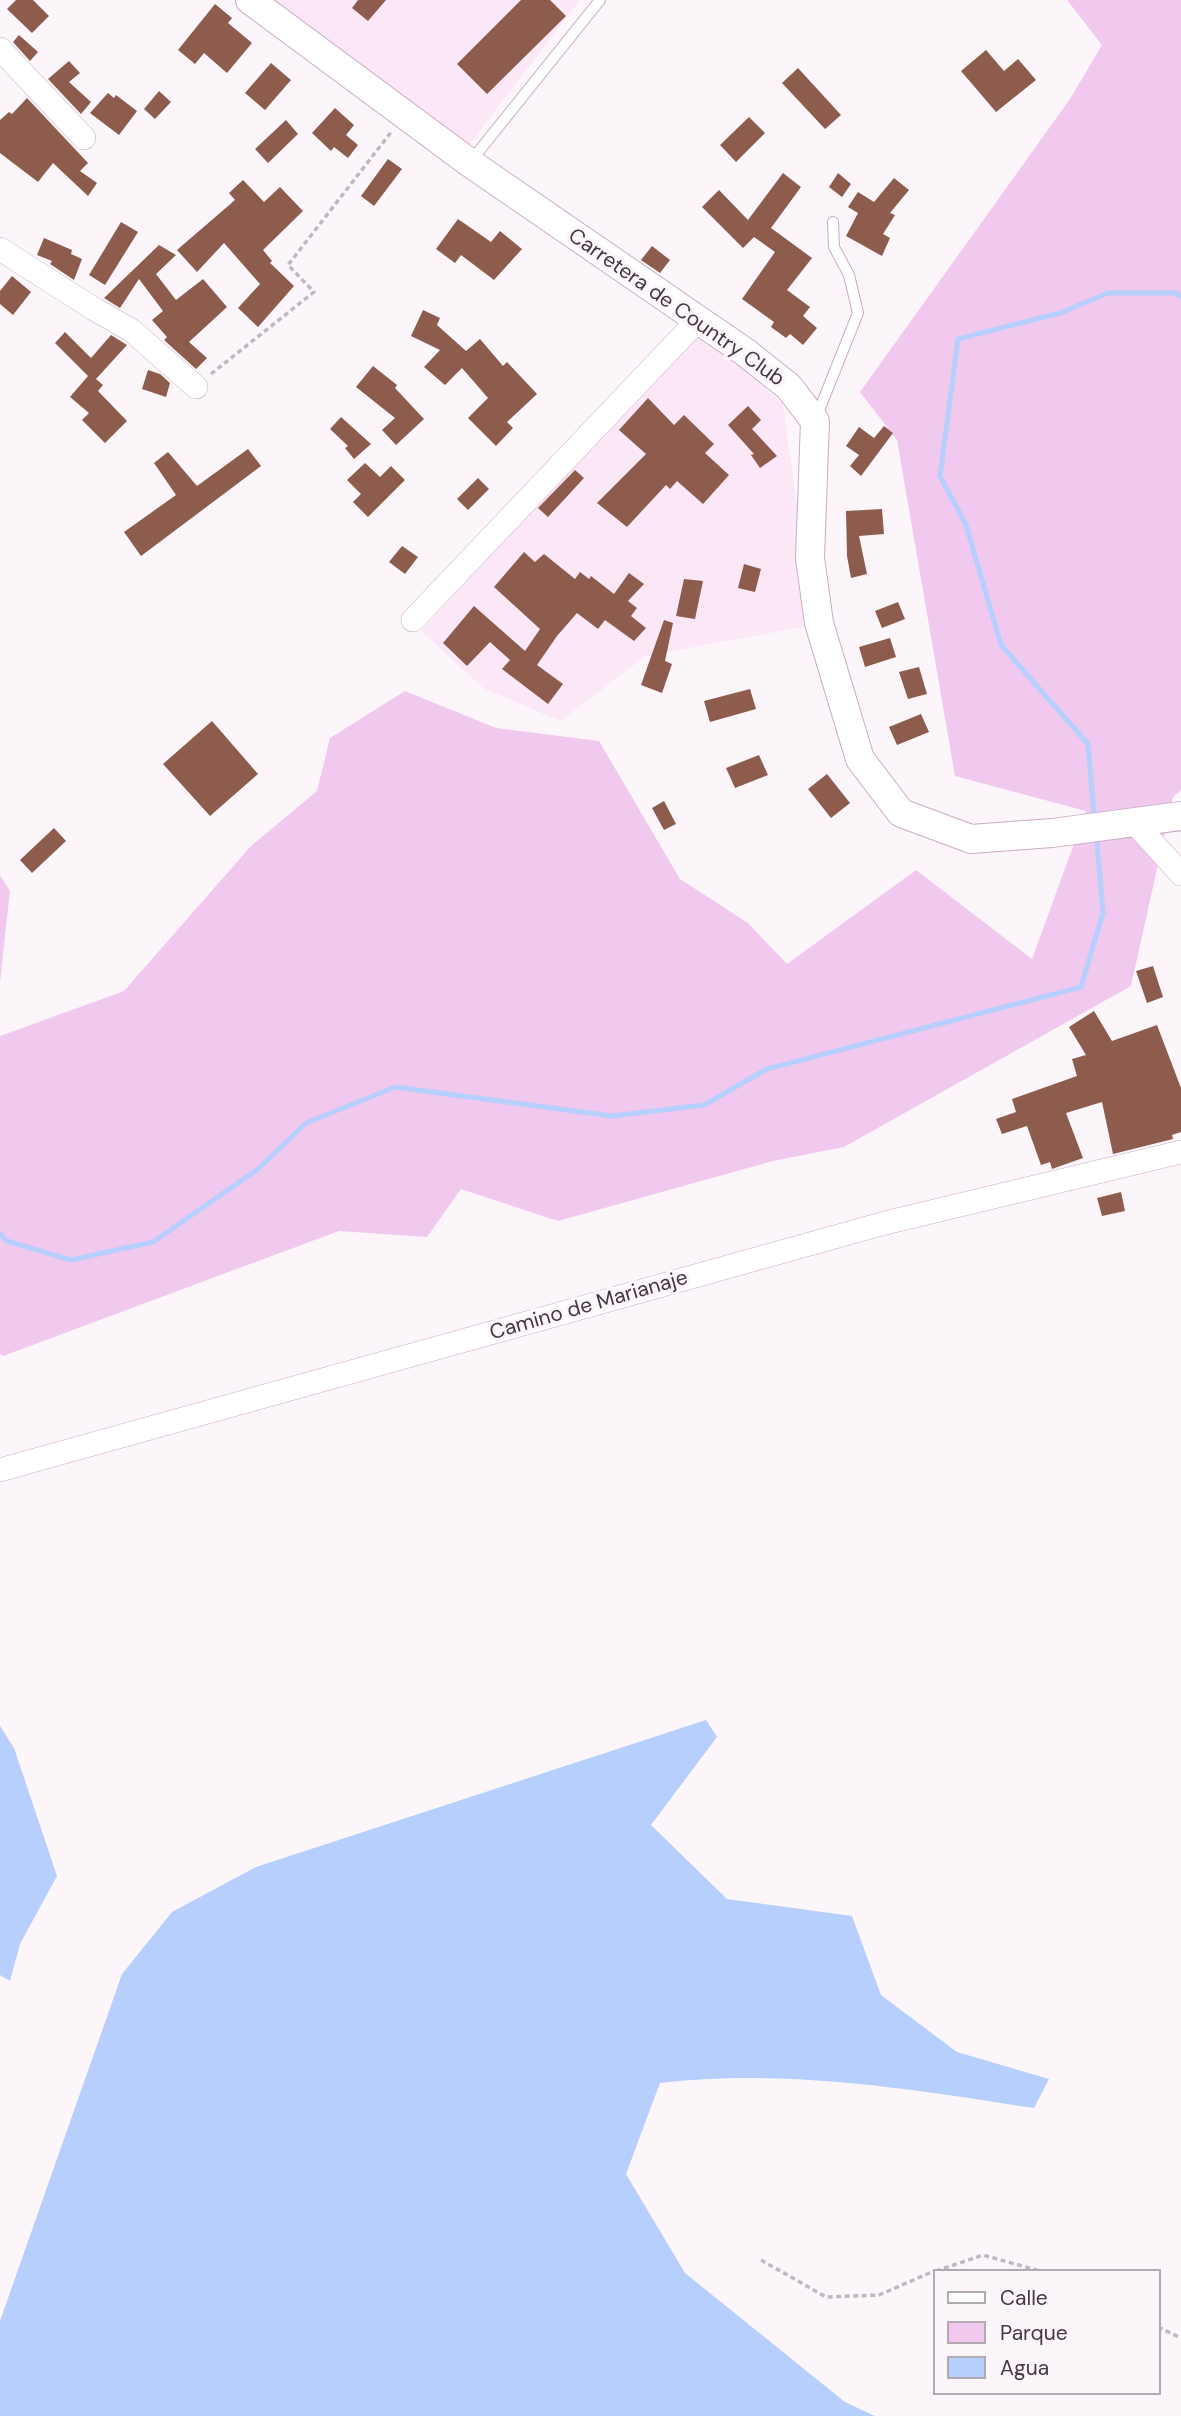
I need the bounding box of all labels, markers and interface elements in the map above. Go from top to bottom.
street label: Carretera de Country Club [563,224,789,392]
street label: Camino de Marianaje [487,1266,691,1346]
legend [932,2269,1160,2395]
text: Calle [1000,2284,1048,2312]
text: Parque [1000,2319,1068,2347]
text: Agua [1000,2354,1049,2382]

